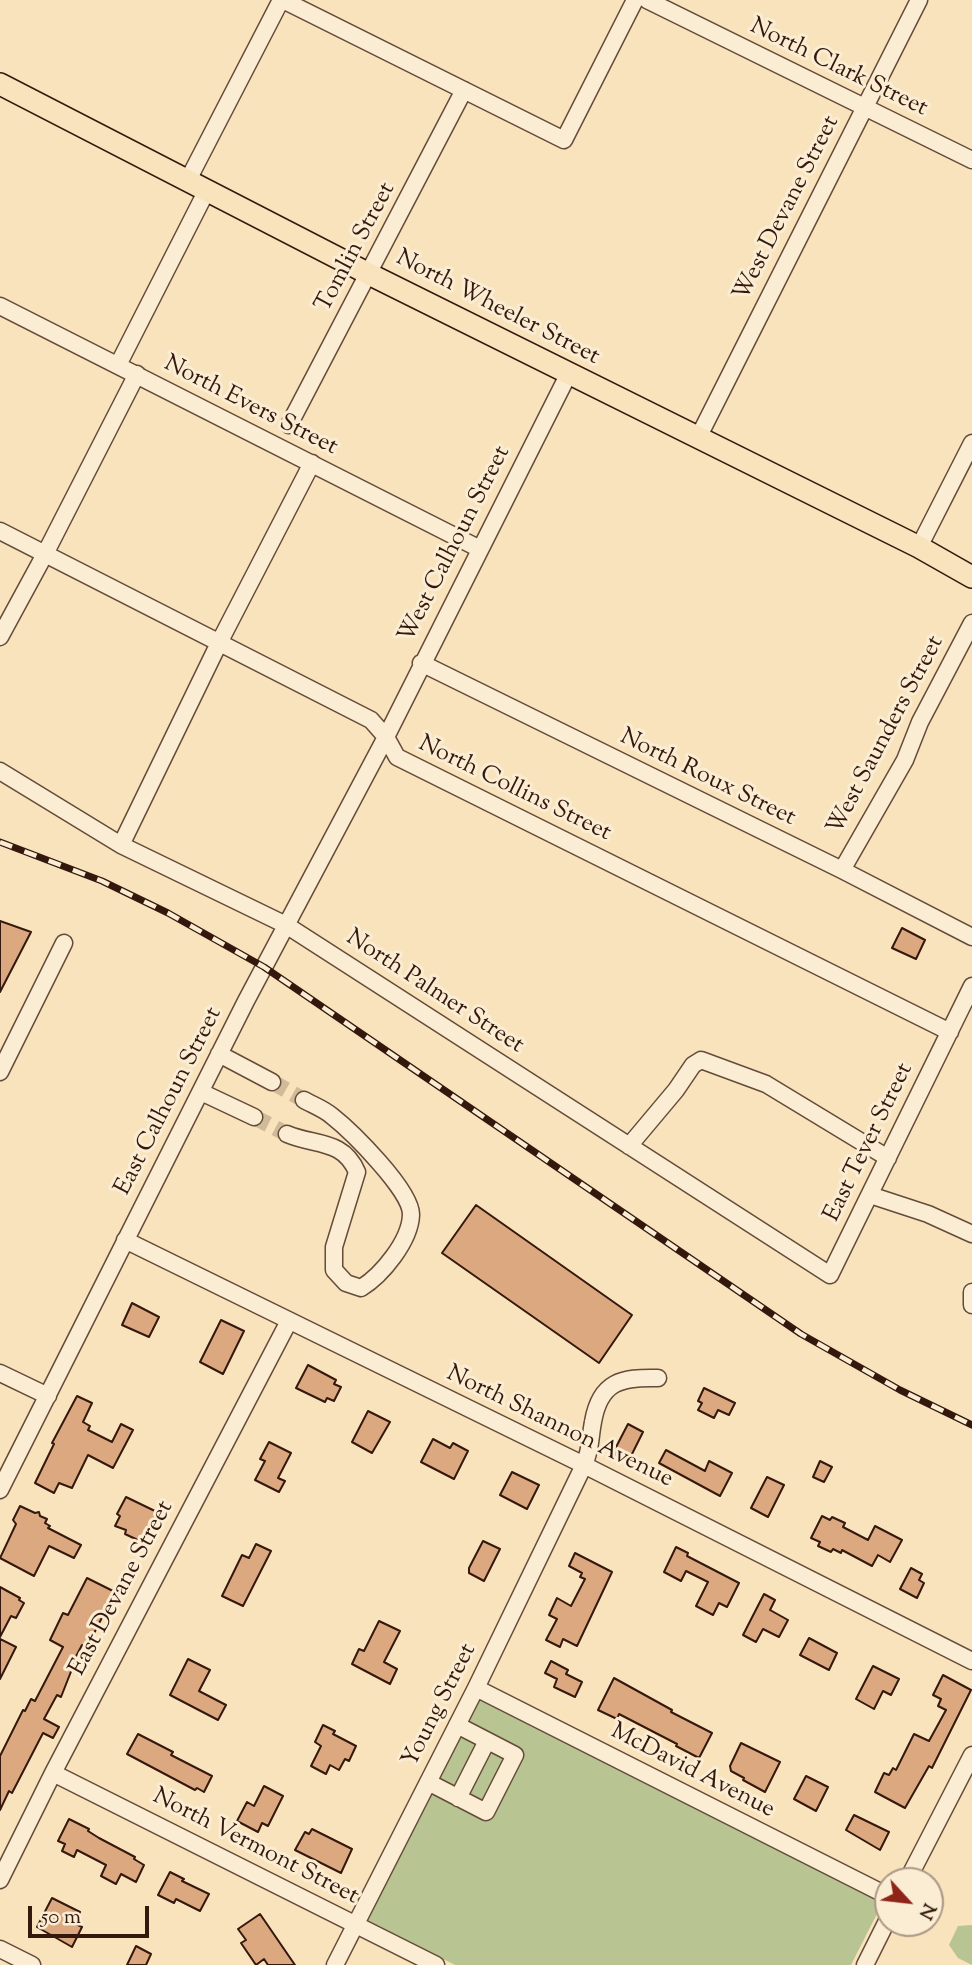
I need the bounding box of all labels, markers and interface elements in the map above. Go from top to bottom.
street label: North Clark Street [744,13,932,125]
street label: West Devane Street [729,112,847,306]
street label: Tomlin Street [311,178,403,318]
street label: North Wheeler Street [390,245,604,373]
street label: North Evers Street [158,351,342,463]
street label: West Calhoun Street [394,442,518,648]
street label: West Saunders Street [822,632,952,840]
street label: North Roux Street [614,724,800,834]
street label: North Collins Street [413,731,615,849]
street label: North Palmer Street [340,925,528,1061]
street label: East Calhoun Street [110,1003,230,1201]
street label: East Tever Street [819,1059,921,1227]
street label: North Shannon Avenue [441,1361,677,1495]
street label: East Devane Street [65,1497,181,1681]
street label: Young Street [398,1640,484,1772]
street label: McDavid Avenue [605,1718,779,1826]
street label: North Vermont Street [147,1784,363,1912]
north arrow [874,1867,944,1937]
scale bar [32,1892,152,1936]
text: N [911,1898,942,1924]
text: 50 m [41,1903,81,1933]

